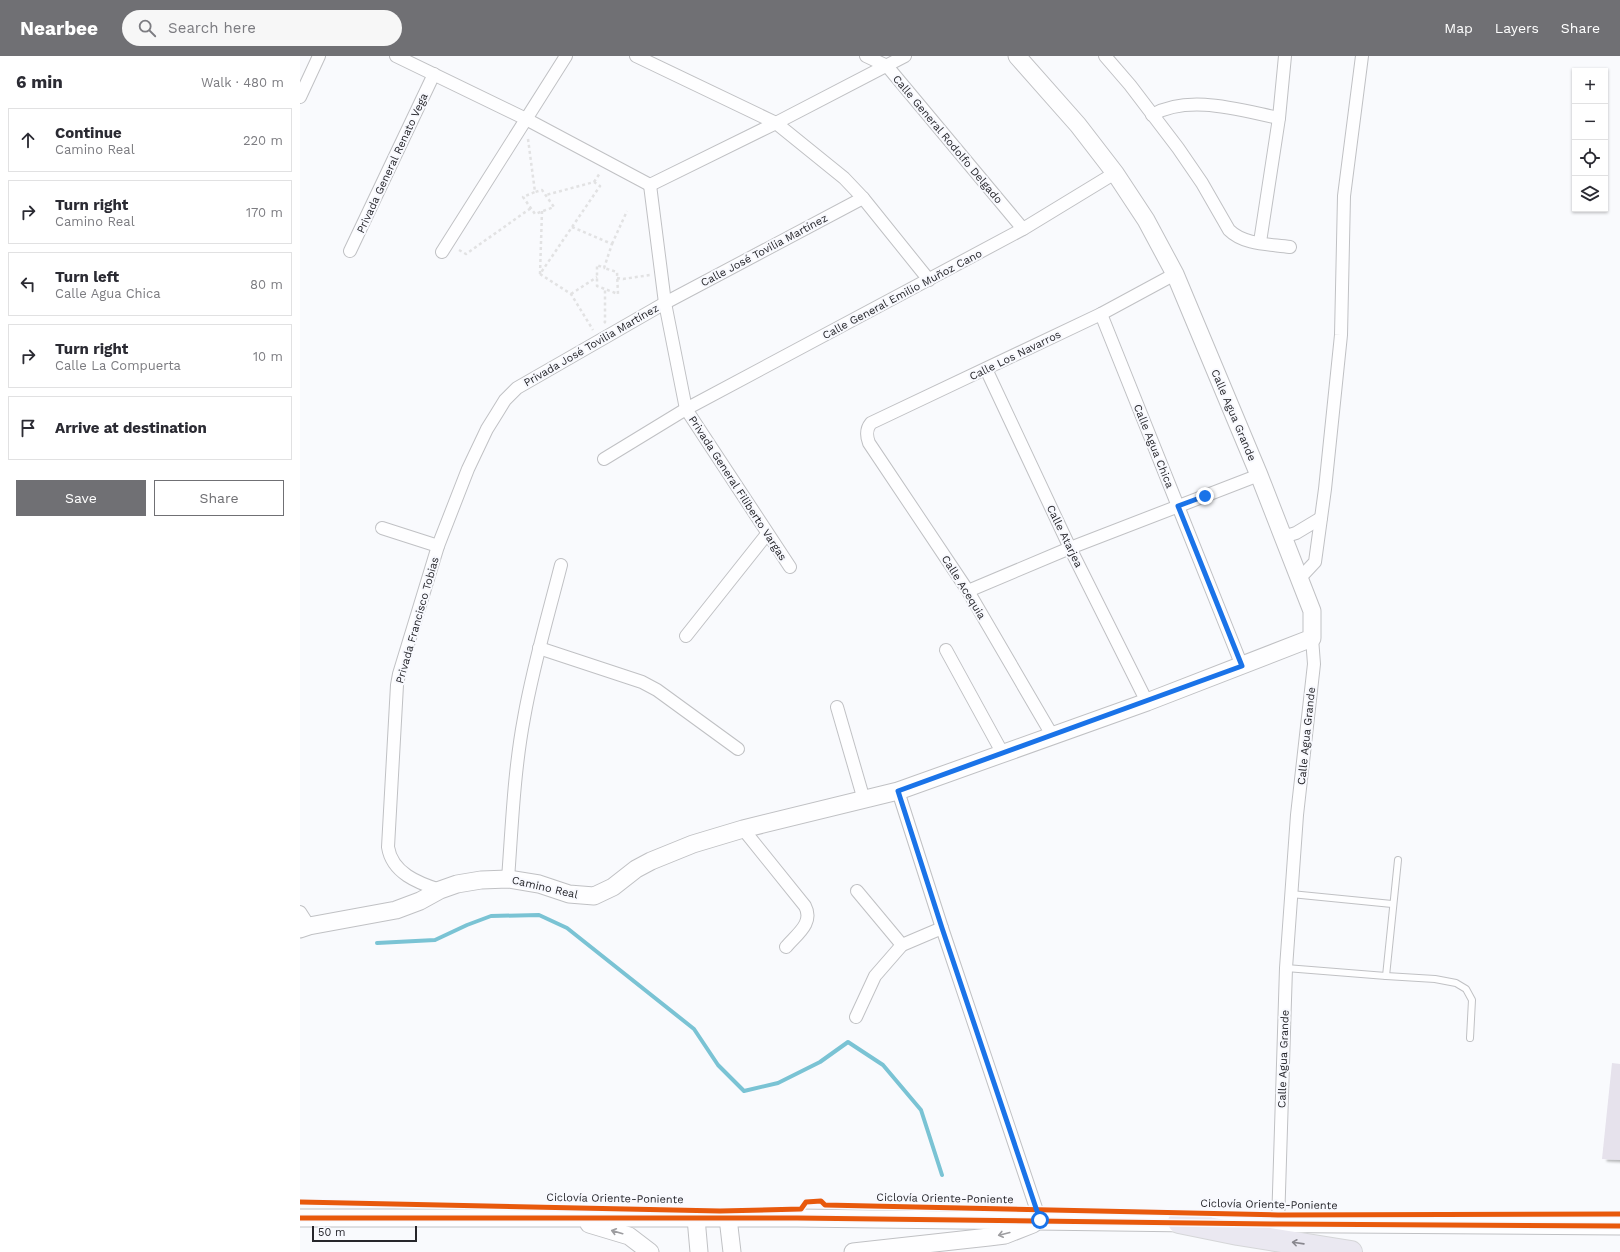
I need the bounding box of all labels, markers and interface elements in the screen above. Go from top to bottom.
search box [122,10,402,46]
text: Nearbee [20,17,98,40]
icon: search [136,17,158,39]
text: Search here [168,19,256,37]
text: Map [1444,20,1473,36]
text: Layers [1495,20,1539,36]
text: Share [1561,20,1600,36]
map controls [1572,68,1608,212]
button: + [1572,68,1608,104]
text: 6 min [16,72,63,92]
street label: Calle General Rodolfo Delgado [890,72,1005,206]
text: Walk · 480 m [201,75,284,90]
street label: Privada General Renato Vega [354,91,431,235]
button: − [1572,104,1608,140]
text: Continue [55,124,122,142]
icon: ahead [17,129,39,151]
text: 220 m [243,133,283,148]
button: locate [1572,140,1608,176]
text: Camino Real [55,142,135,157]
button: layers [1572,176,1608,212]
text: Turn right [55,196,128,214]
icon: right [17,201,39,223]
text: 170 m [246,205,283,220]
street label: Calle José Tovilia Martínez [699,211,830,289]
text: Camino Real [55,214,135,229]
street label: Calle General Emilio Muñoz Cano [820,247,984,342]
text: Turn left [55,268,119,286]
icon: left [17,273,39,295]
text: 80 m [250,277,283,292]
text: Calle Agua Chica [55,286,161,301]
street label: Privada José Tovilia Martínez [521,301,661,389]
street label: Calle Los Navarros [967,328,1063,383]
text: Turn right [55,340,128,358]
icon: right [17,345,39,367]
text: 10 m [253,349,283,364]
text: Calle La Compuerta [55,358,181,373]
street label: Calle Agua Grande [1208,367,1259,463]
street label: Calle Agua Chica [1131,402,1176,490]
street label: Privada General Filiberto Vargas [686,413,789,563]
icon: arrive [17,417,39,439]
text: Arrive at destination [55,419,207,437]
button: Save [16,480,146,516]
button: Share [154,480,284,516]
route end [1196,487,1214,505]
street label: Calle Atarjea [1044,503,1085,570]
street label: Calle Acequia [939,553,988,622]
street label: Privada Francisco Tobias [393,555,442,685]
street label: Calle Agua Grande [1295,686,1318,786]
street label: Camino Real [511,874,580,902]
street label: Calle Agua Grande [1275,1010,1292,1108]
street label: Ciclovía Oriente-Poniente [546,1191,684,1206]
street label: Ciclovía Oriente-Poniente [876,1191,1014,1206]
street label: Ciclovía Oriente-Poniente [1200,1197,1338,1212]
route start [1031,1211,1049,1229]
scale bar [312,1224,417,1243]
text: 50 m [318,1226,345,1239]
one-way arrow [610,1228,623,1235]
one-way arrow [998,1231,1011,1239]
one-way arrow [1292,1239,1305,1247]

